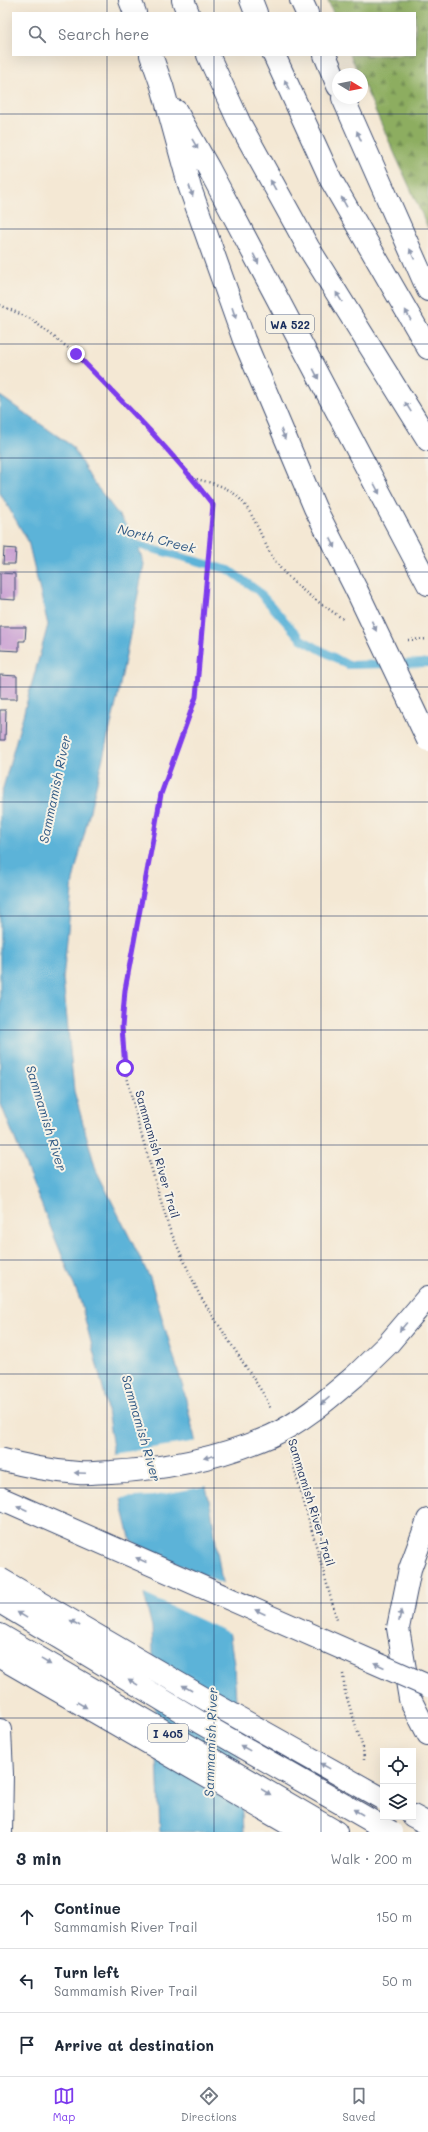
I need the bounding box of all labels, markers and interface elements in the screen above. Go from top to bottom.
search box [12,12,416,56]
icon: search [26,23,48,45]
text: Search here [58,24,149,44]
north arrow [332,68,368,104]
one-way arrow [284,79,290,90]
one-way arrow [356,129,362,141]
one-way arrow [192,138,199,150]
one-way arrow [270,179,277,191]
one-way arrow [188,185,194,197]
one-way arrow [340,196,347,208]
one-way arrow [409,249,415,260]
one-way arrow [253,253,259,265]
one-way arrow [335,291,342,303]
one-way arrow [232,308,238,320]
one-way arrow [404,309,411,321]
road number: WA 522 [266,315,314,333]
route end [67,345,85,363]
one-way arrow [313,368,319,380]
one-way arrow [404,401,411,413]
one-way arrow [281,428,287,440]
one-way arrow [373,483,380,495]
water label: North Creek [116,519,199,557]
one-way arrow [329,537,336,548]
one-way arrow [371,620,377,632]
water label: Sammamish River [34,733,74,845]
route start [116,1059,134,1077]
water label: Sammamish River [23,1063,71,1174]
street label: Sammamish River Trail [132,1088,184,1220]
one-way arrow [399,1321,408,1332]
water label: Sammamish River [119,1373,165,1484]
one-way arrow [320,1397,330,1406]
street label: Sammamish River Trail [285,1436,339,1568]
one-way arrow [203,1454,215,1460]
one-way arrow [74,1469,86,1476]
one-way arrow [16,1504,28,1510]
one-way arrow [136,1557,147,1563]
one-way arrow [255,1609,266,1615]
one-way arrow [398,1610,404,1622]
one-way arrow [16,1611,28,1618]
one-way arrow [69,1619,81,1626]
one-way arrow [40,1659,52,1666]
one-way arrow [373,1661,385,1667]
one-way arrow [127,1678,139,1685]
one-way arrow [181,1685,193,1692]
water label: Sammamish River [200,1686,220,1797]
one-way arrow [76,1701,88,1708]
road number: I 405 [148,1724,188,1742]
one-way arrow [239,1745,251,1751]
map controls [380,1748,416,1820]
button: locate [380,1748,416,1784]
one-way arrow [319,1763,331,1769]
button: layers [380,1784,416,1820]
one-way arrow [260,1788,272,1795]
one-way arrow [352,1809,364,1816]
text: 3 min [16,1847,61,1869]
text: Walk · 200 m [331,1850,412,1867]
text: Continue [54,1898,121,1918]
icon: ahead [16,1906,38,1928]
text: 150 m [376,1908,412,1925]
text: Sammamish River Trail [54,1918,197,1935]
text: Turn left [54,1962,119,1982]
icon: left [16,1970,38,1992]
text: 50 m [382,1972,412,1989]
text: Sammamish River Trail [54,1982,197,1999]
icon: arrive [16,2034,38,2056]
text: Arrive at destination [54,2035,214,2055]
tab: Map [53,2085,75,2124]
tab: Directions [181,2085,237,2124]
tab: Saved [342,2085,375,2124]

